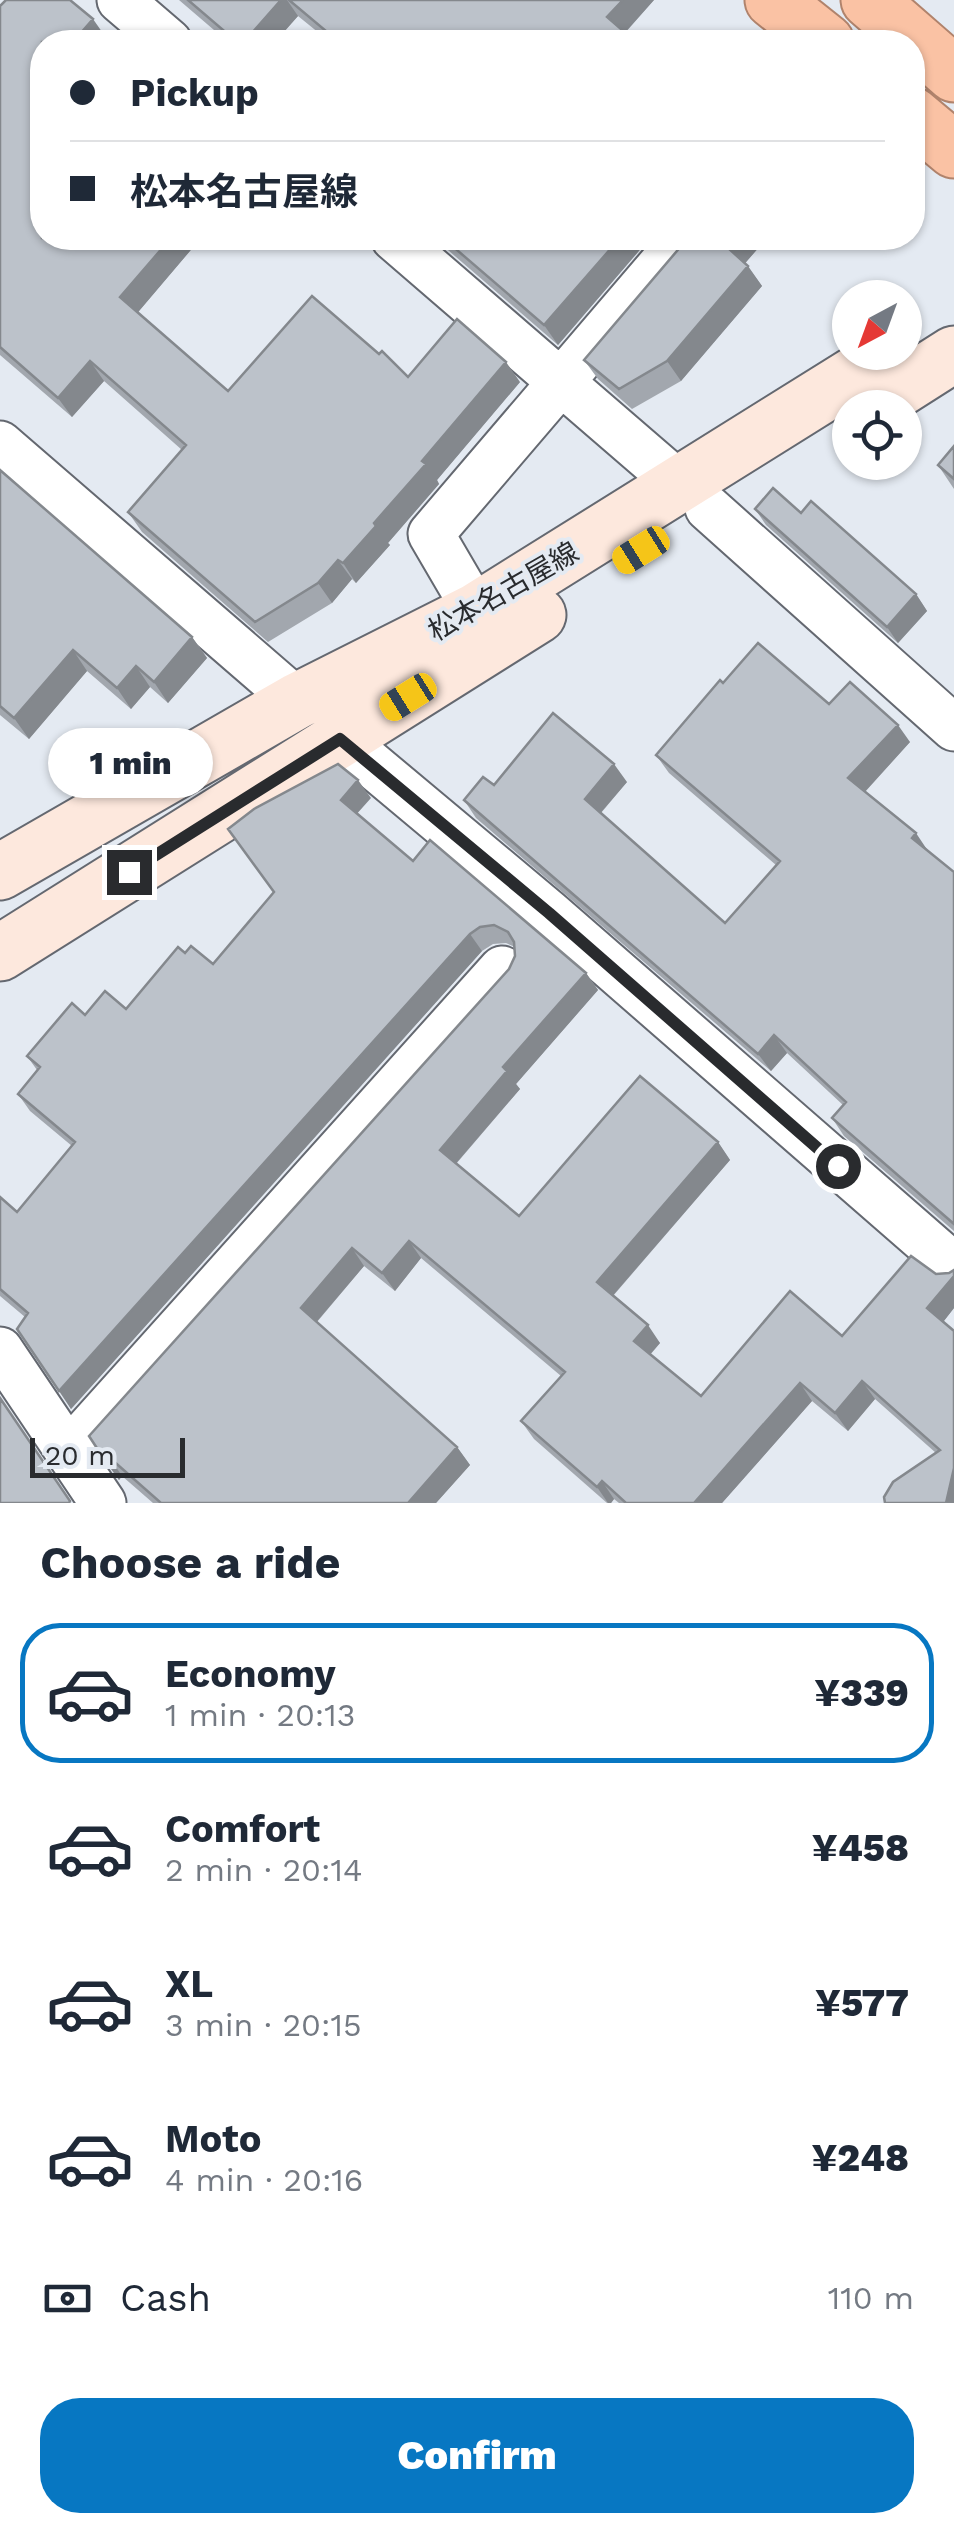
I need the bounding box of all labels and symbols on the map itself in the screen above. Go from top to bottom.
north arrow [832,280,922,370]
car [608,521,674,579]
street label: 松本名古屋線 [422,535,584,648]
car [375,668,441,726]
callout: 1 min [46,727,212,797]
route end [107,850,152,895]
route start [816,1144,861,1189]
scale bar [30,1433,185,1478]

